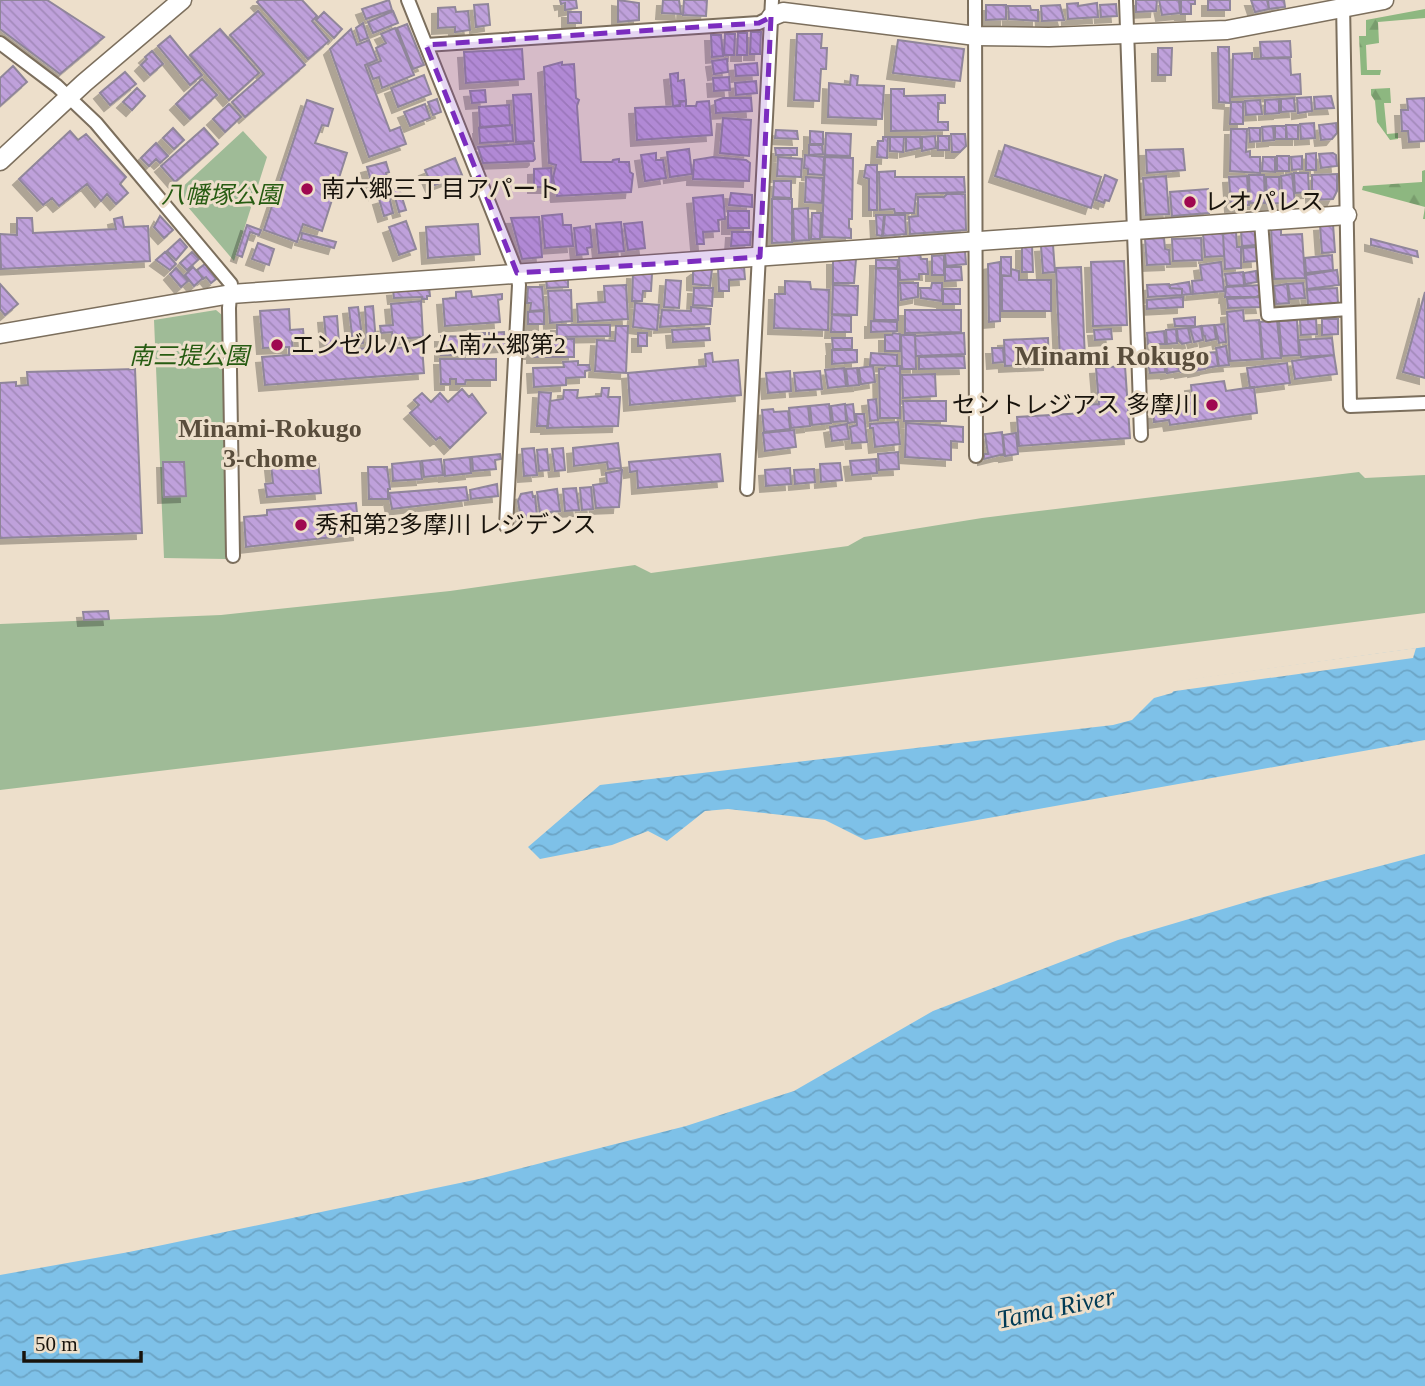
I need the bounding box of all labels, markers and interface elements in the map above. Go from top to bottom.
place label: 南六郷三丁目アパート [321,176,561,202]
marker: 南六郷三丁目アパート [299,181,315,197]
park label: 八幡塚公園 [161,182,284,208]
place label: レオパレス [1204,189,1324,215]
marker: レオパレス [1182,194,1198,210]
place label: エンゼルハイム南六郷第2 [291,332,566,358]
marker: エンゼルハイム南六郷第2 [269,337,285,353]
district label: Minami Rokugo [1014,340,1210,371]
park label: 南三提公園 [129,343,252,369]
place label: セントレジアス 多摩川 [952,392,1198,418]
marker: セントレジアス 多摩川 [1204,397,1220,413]
district label: Minami-Rokugo 3-chome [178,414,362,473]
place label: 秀和第2多摩川 レジデンス [315,512,597,538]
marker: 秀和第2多摩川 レジデンス [293,517,309,533]
water label: Tama River [994,1281,1118,1335]
scale bar [24,1320,142,1364]
text: 50 m [35,1332,78,1356]

